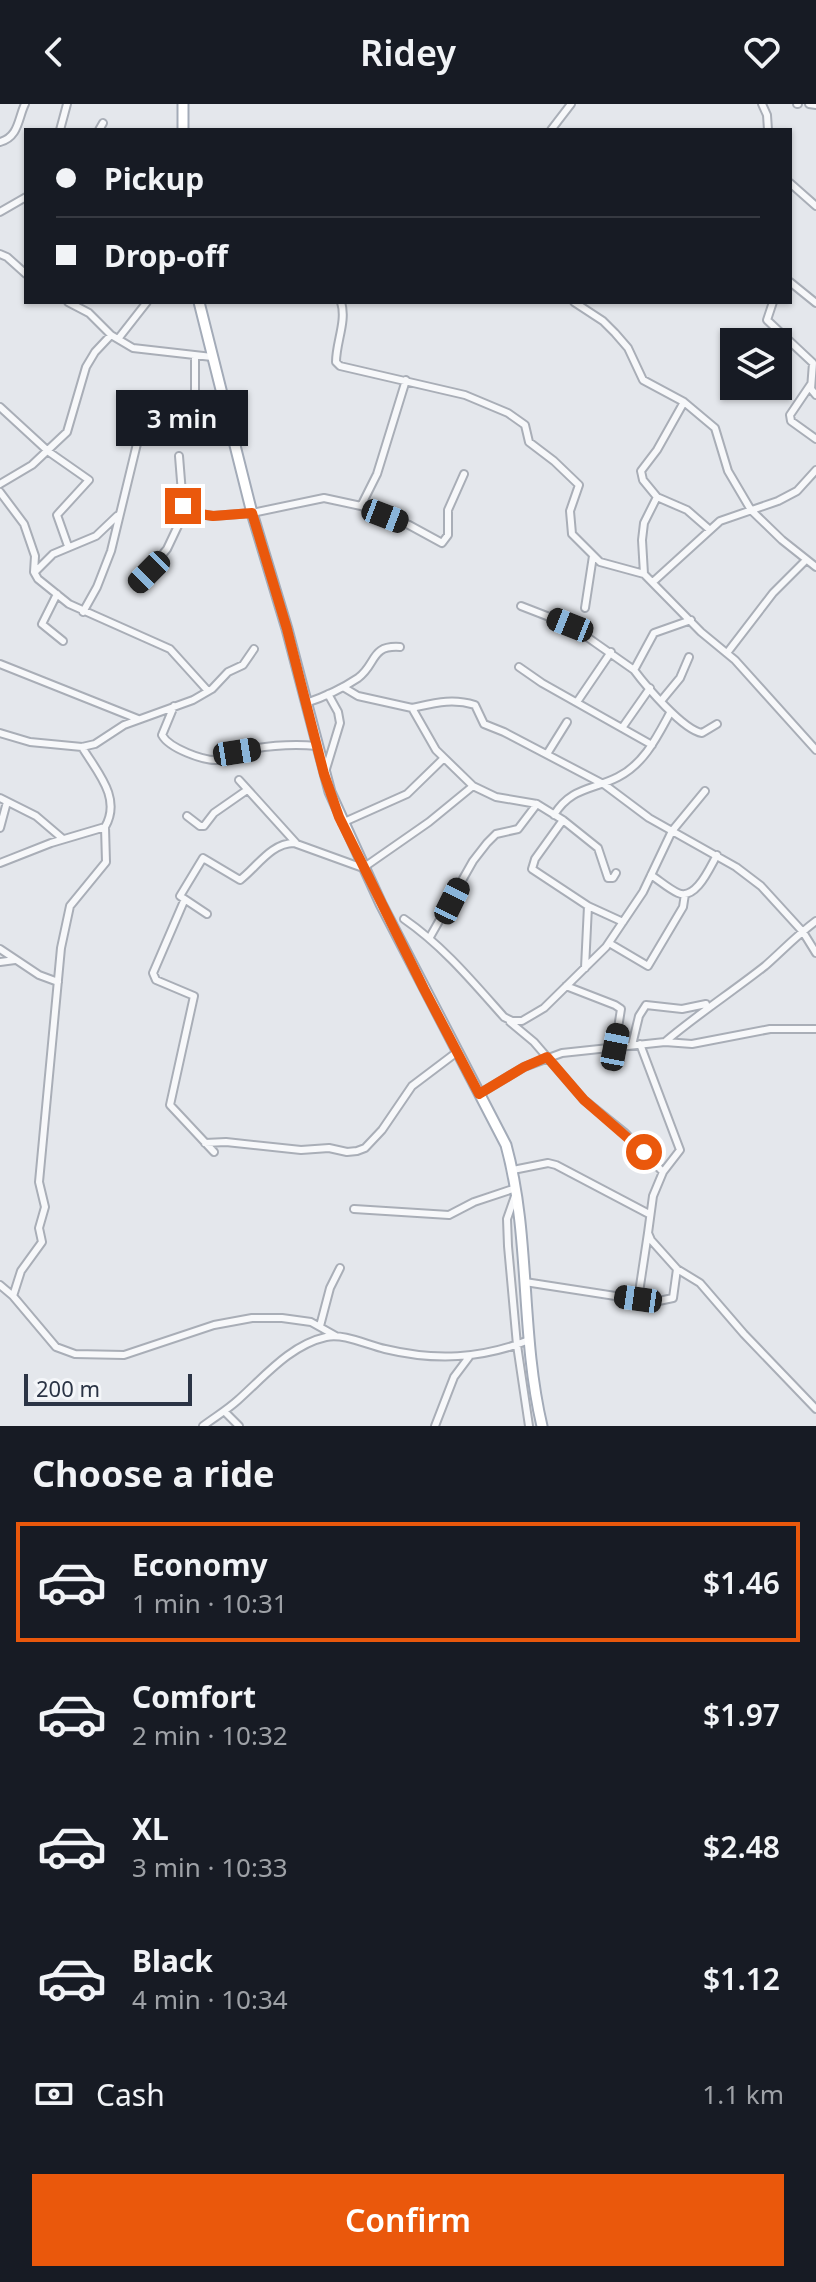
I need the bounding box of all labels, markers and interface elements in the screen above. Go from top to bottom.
text: Ridey [360,28,456,77]
icon: back [32,30,76,74]
icon: heart [740,30,784,74]
text: Pickup [104,158,204,199]
text: Drop-off [104,235,228,276]
map controls [720,328,792,400]
button: layers [720,328,792,400]
callout: 3 min [117,390,249,446]
text: 3 min [147,400,217,436]
route end [165,488,201,524]
car [358,496,412,536]
car [124,547,174,597]
car [543,605,597,645]
car [211,736,263,768]
car [431,874,473,928]
car [599,1021,631,1073]
route start [626,1134,662,1170]
car [613,1284,663,1314]
scale bar [24,1370,192,1406]
text: 200 m [36,1373,100,1403]
text: Choose a ride [32,1449,274,1498]
text: Economy [132,1544,268,1585]
icon: car [36,1546,108,1618]
text: $1.46 [703,1562,780,1603]
text: 1 min · 10:31 [132,1585,288,1621]
text: Comfort [132,1676,256,1717]
icon: car [36,1678,108,1750]
text: $1.97 [703,1694,780,1735]
text: 2 min · 10:32 [132,1717,288,1753]
text: XL [132,1808,169,1849]
icon: car [36,1810,108,1882]
text: $2.48 [703,1826,780,1867]
text: 3 min · 10:33 [132,1849,288,1885]
text: Black [132,1940,213,1981]
icon: car [36,1942,108,2014]
text: $1.12 [703,1958,780,1999]
text: 4 min · 10:34 [132,1981,288,2017]
icon: cash [32,2072,76,2116]
text: Cash [96,2074,165,2115]
text: 1.1 km [702,2076,784,2112]
button: Confirm [32,2174,784,2266]

